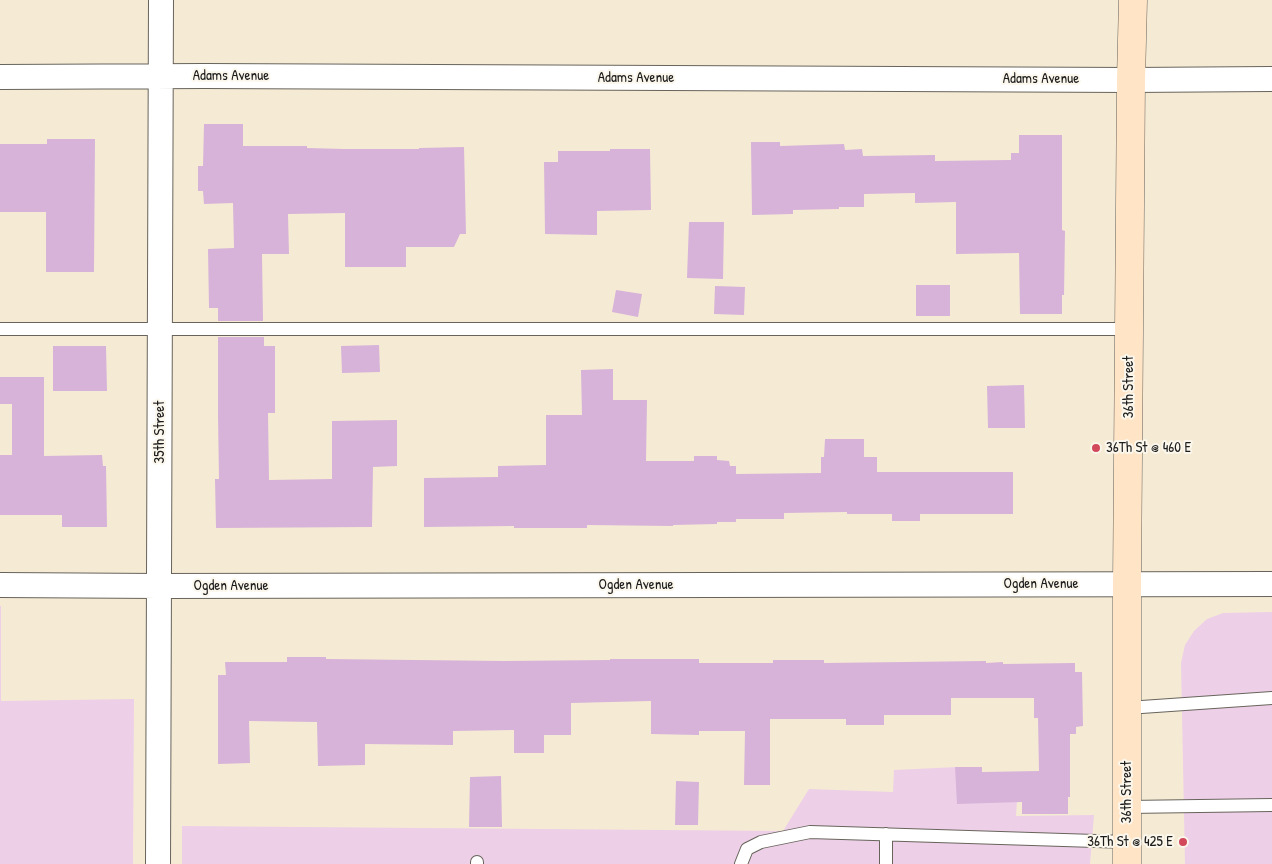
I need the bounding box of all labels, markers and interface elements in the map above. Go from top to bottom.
street label: Adams Avenue [193,67,269,85]
street label: Adams Avenue [598,69,674,87]
street label: Adams Avenue [1003,70,1079,88]
street label: 36th Street [1120,356,1138,418]
street label: 35th Street [151,401,169,463]
place label: 36Th St @ 460 E [1106,439,1191,457]
marker: 36Th St @ 460 E [1090,442,1102,454]
street label: Ogden Avenue [1003,575,1079,593]
street label: Ogden Avenue [598,576,674,594]
street label: Ogden Avenue [193,577,269,595]
street label: 36th Street [1118,761,1136,823]
place label: 36Th St @ 425 E [1087,833,1173,851]
marker: 36Th St @ 425 E [1177,836,1189,848]

